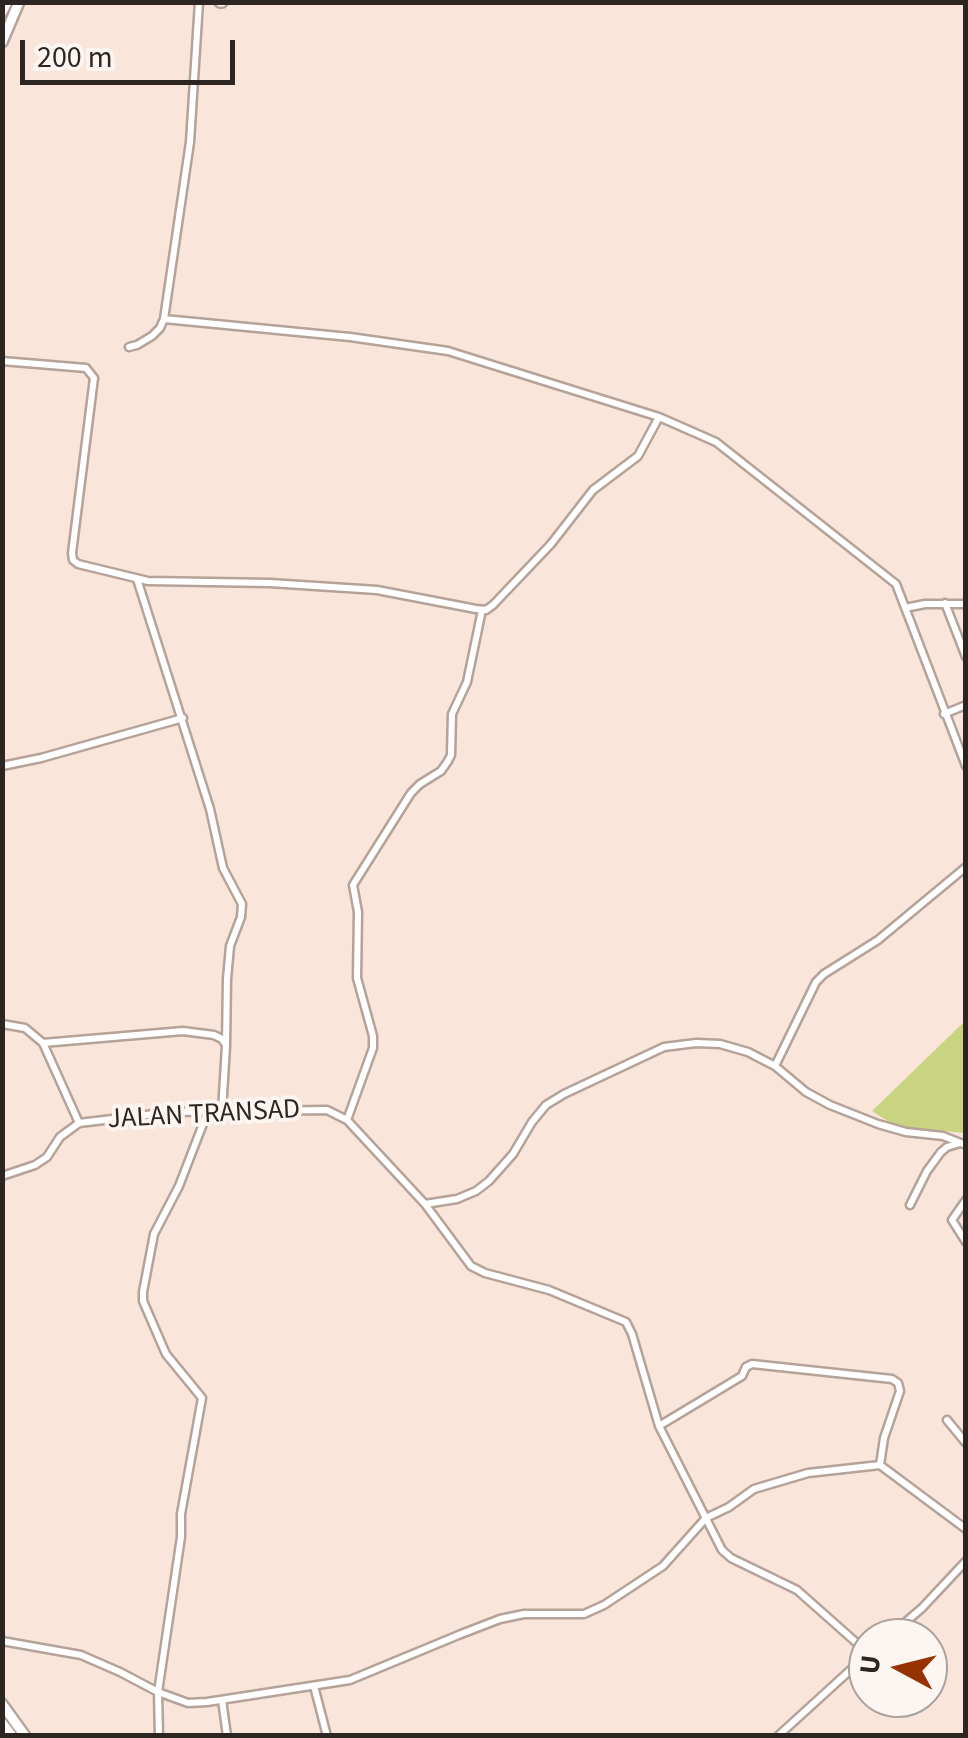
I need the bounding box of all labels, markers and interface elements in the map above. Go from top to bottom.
scale bar [25,20,240,82]
text: 200 m [37,36,113,79]
street label: JALAN TRANSAD [107,1094,301,1138]
north arrow [848,1618,948,1718]
text: U [849,1653,891,1676]

